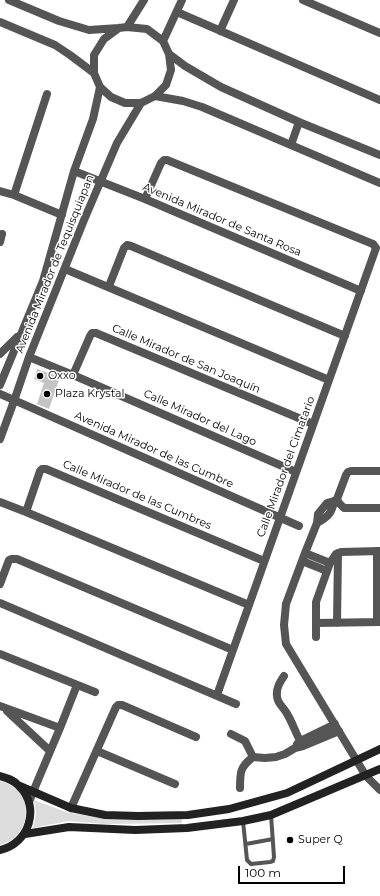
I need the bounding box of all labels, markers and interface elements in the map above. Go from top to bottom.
street label: Avenida Mirador de Tequisquiapan [13,173,97,355]
street label: Avenida Mirador de Santa Rosa [141,181,303,259]
street label: Calle Mirador de San Joaquín [110,322,262,396]
place label: Oxxo [48,369,76,383]
marker: Oxxo [35,371,45,381]
place label: Plaza Krystal [55,387,124,401]
street label: Calle Mirador del Lago [141,387,259,449]
marker: Plaza Krystal [42,389,52,399]
street label: Calle Mirador del Cimatario [254,395,318,539]
street label: Avenida Mirador de las Cumbre [72,409,236,491]
street label: Calle Mirador de las Cumbres [61,458,213,532]
place label: Super Q [298,833,343,847]
marker: Super Q [285,835,295,845]
scale bar [240,858,347,884]
text: 100 m [245,865,281,880]

